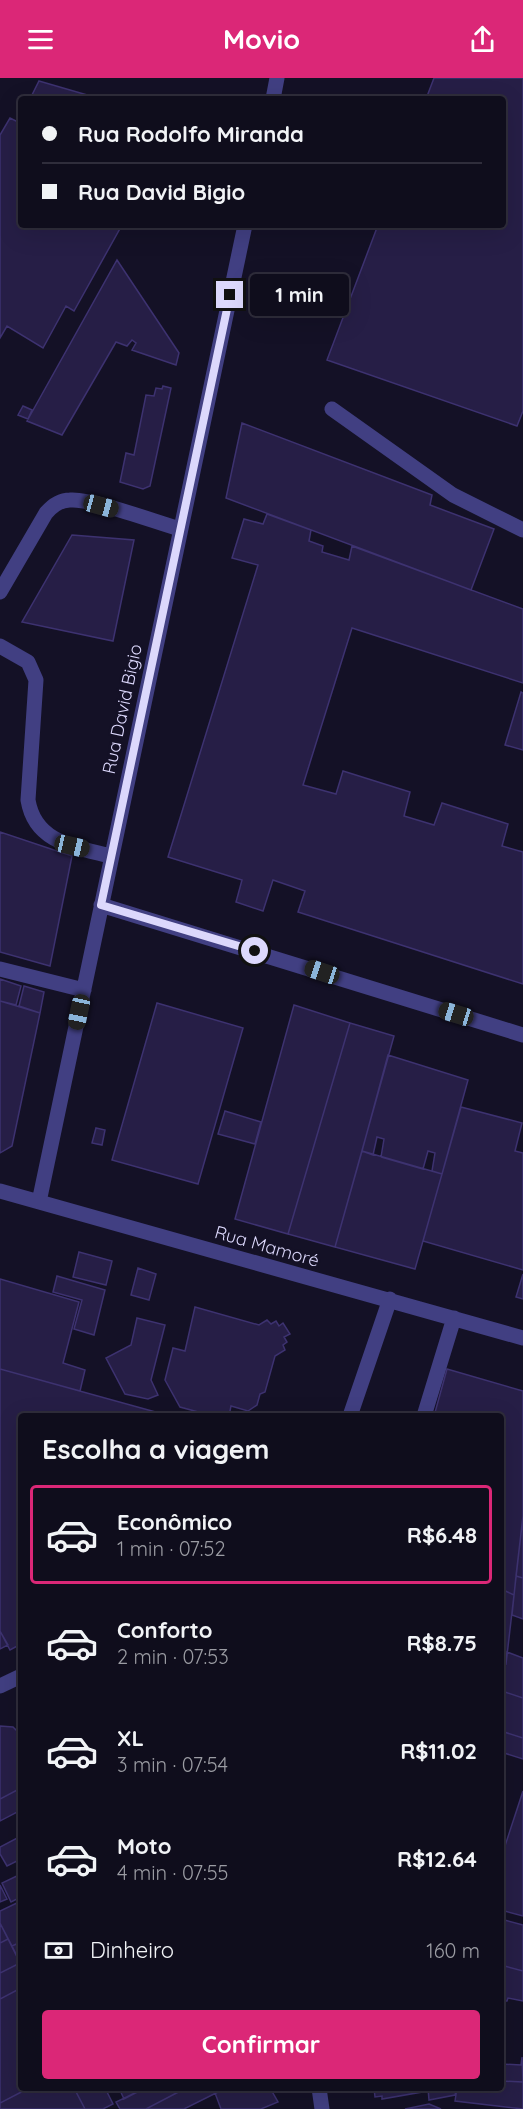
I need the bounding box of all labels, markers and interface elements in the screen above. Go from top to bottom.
text: Movio [223,22,300,56]
icon: menu [24,23,57,56]
icon: share [466,23,499,56]
text: Rua Rodolfo Miranda [78,120,304,148]
text: Rua David Bigio [78,178,245,206]
callout: 1 min [251,274,350,316]
route end [216,281,243,308]
text: 1 min [275,282,324,307]
car [81,493,121,519]
street label: Rua David Bigio [97,642,147,776]
car [52,833,92,859]
route start [241,937,268,964]
car [302,958,342,986]
car [66,993,92,1031]
car [436,1000,476,1028]
street label: Rua Mamoré [212,1220,322,1272]
text: Escolha a viagem [42,1432,270,1466]
icon: car [45,1508,99,1562]
text: Econômico [117,1508,232,1536]
text: R$6.48 [407,1521,477,1549]
text: 1 min · 07:52 [117,1536,226,1561]
icon: car [45,1616,99,1670]
text: Conforto [117,1616,212,1644]
text: R$8.75 [406,1629,477,1657]
text: 2 min · 07:53 [117,1644,229,1669]
icon: car [45,1724,99,1778]
text: XL [117,1724,144,1752]
text: R$11.02 [400,1737,477,1765]
text: 3 min · 07:54 [117,1752,228,1777]
icon: car [45,1832,99,1886]
text: Moto [117,1832,171,1860]
text: R$12.64 [397,1845,477,1873]
text: 4 min · 07:55 [117,1860,229,1885]
icon: cash [42,1934,75,1967]
text: Dinheiro [90,1936,174,1964]
text: 160 m [426,1938,480,1963]
button: Confirmar [42,2010,480,2079]

